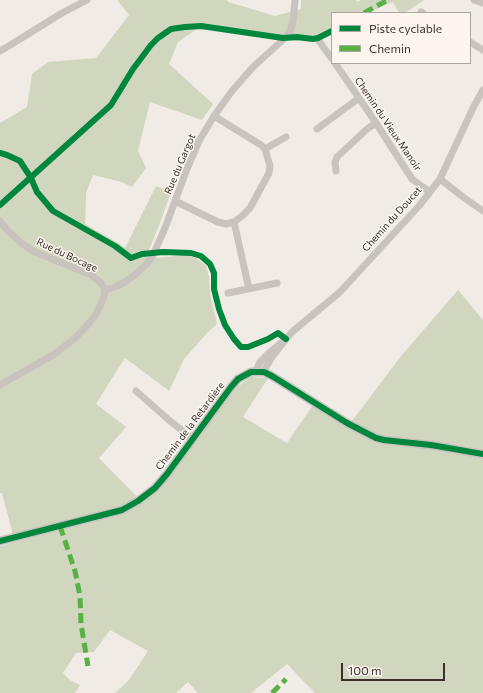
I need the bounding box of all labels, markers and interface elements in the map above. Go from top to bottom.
legend [331,12,471,64]
text: Piste cyclable [369,21,442,35]
text: Chemin [369,41,411,55]
street label: Chemin du Vieux Manoir [352,75,424,173]
street label: Rue du Gargot [162,132,198,196]
street label: Chemin du Doucet [360,184,424,254]
street label: Rue du Bocage [35,236,99,274]
street label: Chemin de la Retardière [153,380,227,472]
scale bar [343,655,447,681]
text: 100 m [348,663,382,677]

